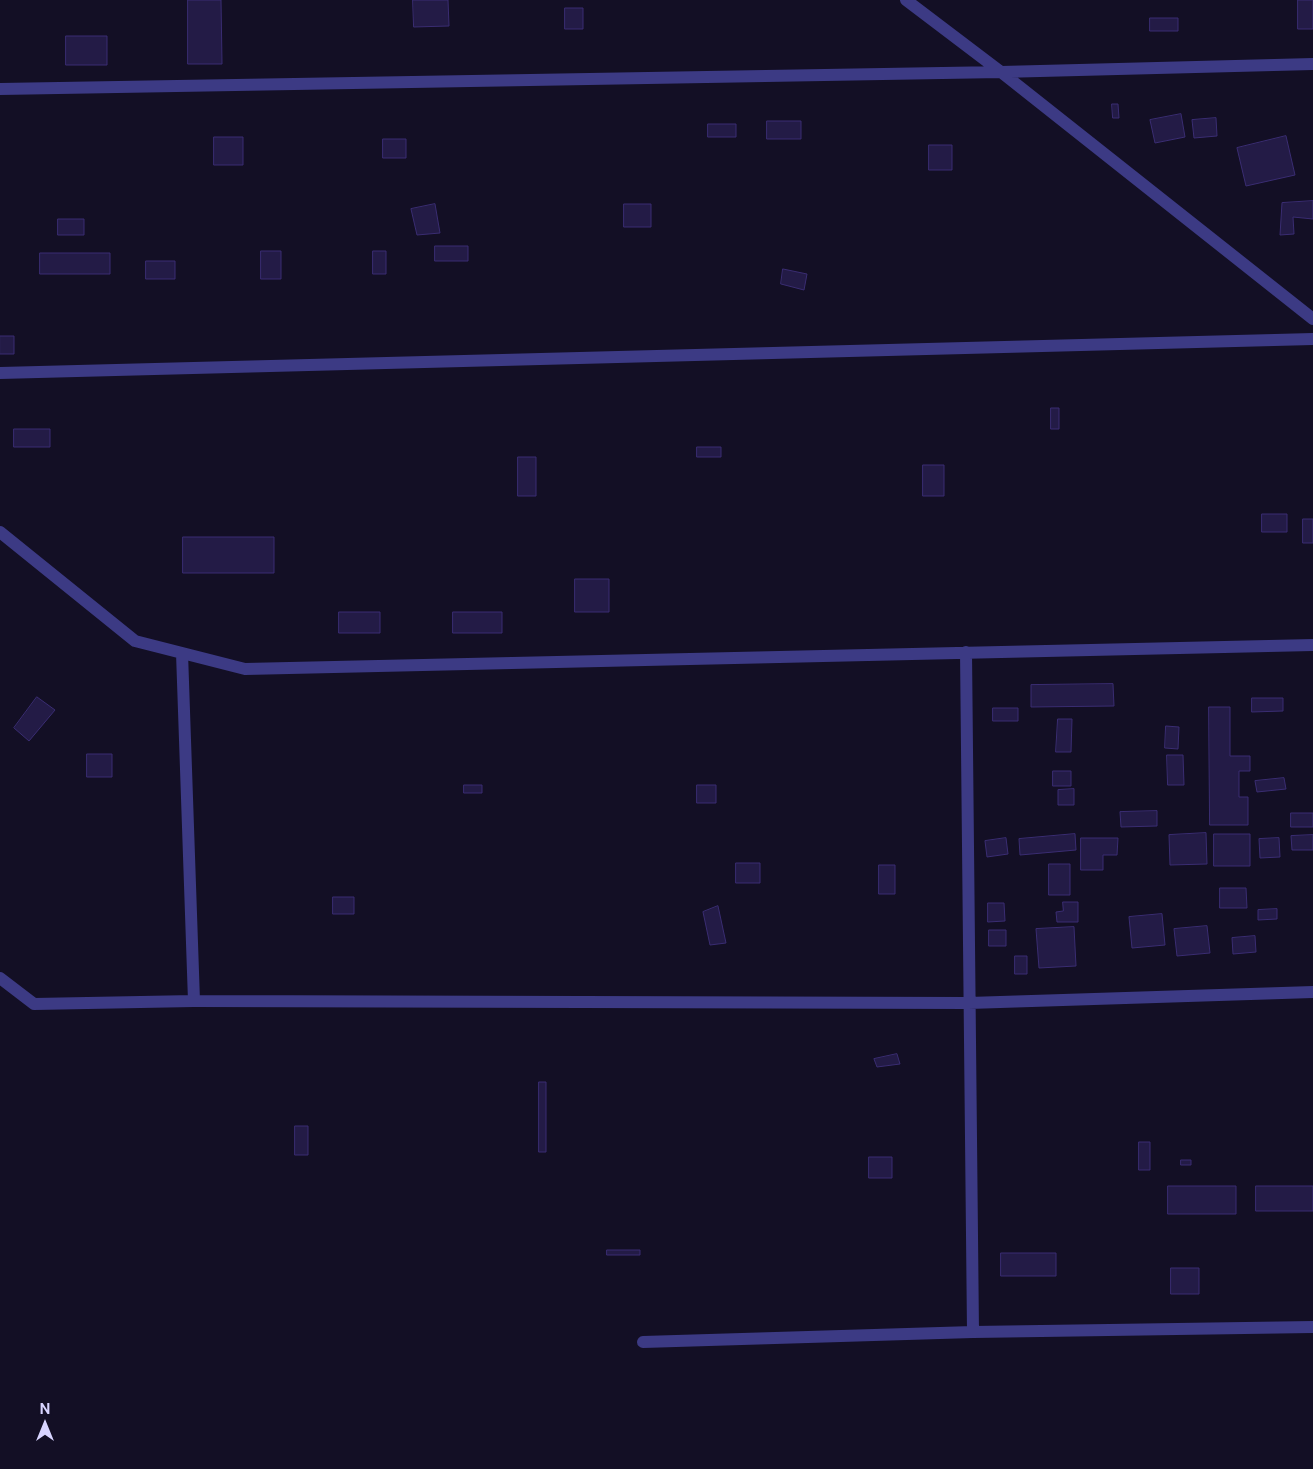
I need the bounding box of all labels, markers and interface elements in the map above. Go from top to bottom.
north arrow [20,1399,70,1449]
text: N [40,1401,50,1417]

